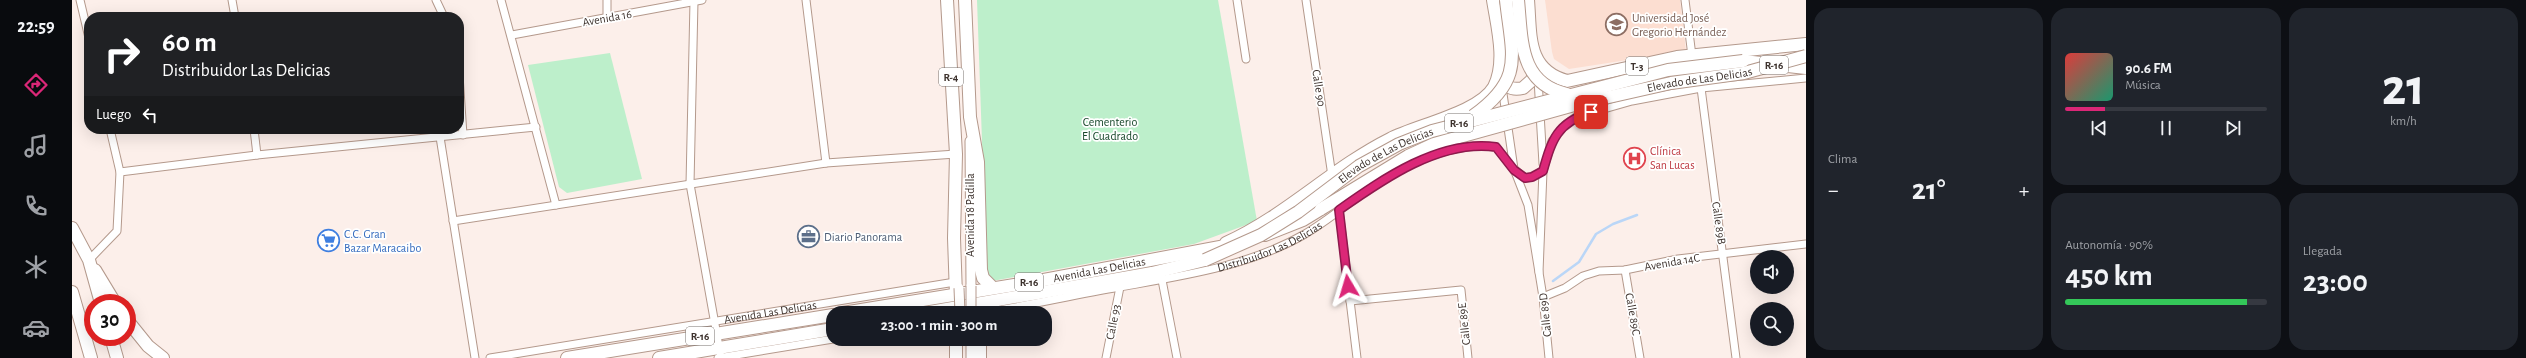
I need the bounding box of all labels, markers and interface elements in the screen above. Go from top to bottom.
street label: Avenida 16 [581,8,633,28]
school or university icon: Universidad José Gregorio Hernández [1603,12,1629,38]
place label: Universidad José Gregorio Hernández [1632,12,1726,38]
text: 22:59 [17,18,55,36]
icon: right [96,28,148,80]
text: 60 m [162,29,217,57]
road number: R-16 [1760,56,1788,74]
road number: T-3 [1626,57,1648,75]
text: 90.6 FM [2125,61,2172,76]
text: Distribuidor Las Delicias [162,62,331,80]
text: 21 [2382,62,2425,114]
street label: Elevado de Las Delicias [1646,65,1753,94]
road number: R-4 [939,68,963,86]
street label: Calle 90 [1310,69,1328,107]
icon: directions [22,71,50,99]
text: Música [2125,79,2161,92]
pin [1574,95,1608,129]
icon: arrive [1580,101,1602,123]
icon: left [139,104,161,126]
text: Luego [96,107,131,122]
road number: R-16 [1445,114,1473,132]
text: km/h [2390,115,2417,128]
park label: Cementerio El Cuadrado [1082,116,1138,142]
icon: previous [2088,117,2110,139]
icon: pause [2155,117,2177,139]
icon: next [2222,117,2244,139]
street label: Elevado de Las Delicias [1336,125,1435,186]
icon: music [22,132,50,160]
hospital icon: Clínica San Lucas [1622,145,1648,171]
place label: Clínica San Lucas [1650,145,1695,171]
text: Clima [1828,153,1858,166]
street label: Avenida 18 Padilla [964,173,976,257]
text: 21° [1912,175,1946,205]
text: − [1828,179,1839,201]
text: + [2019,179,2029,201]
icon: phone [22,192,50,220]
street label: Calle 89B [1710,201,1728,245]
street label: Distribuidor Las Delicias [1216,219,1324,274]
office icon: Diario Panorama [796,224,822,250]
supermarket icon: C.C. Gran Bazar Maracaibo [315,228,341,254]
place label: C.C. Gran Bazar Maracaibo [344,228,421,254]
place label: Diario Panorama [824,231,903,243]
text: Autonomía · 90% [2065,239,2153,252]
text: Llegada [2303,245,2342,258]
map controls [1750,250,1794,346]
button: sound [1750,250,1794,294]
street label: Avenida 14C [1643,251,1701,273]
icon: climate [22,253,50,281]
street label: Avenida Las Delicias [1052,255,1147,284]
text: 450 km [2065,261,2153,291]
position arrow [1327,265,1369,307]
text: 23:00 [2303,267,2368,297]
road number: R-16 [1015,273,1043,291]
street label: Calle 89D [1537,292,1553,338]
street label: Calle 89C [1623,292,1643,336]
speed limit sign: 30 [84,294,136,346]
street label: Avenida Las Delicias [723,299,818,326]
street label: Calle 89E [1456,302,1472,346]
button: search [1750,302,1794,346]
street label: Calle 93 [1104,303,1122,341]
icon: car [22,314,50,342]
text: 23:00 · 1 min · 300 m [881,318,997,333]
road number: R-16 [686,327,714,345]

